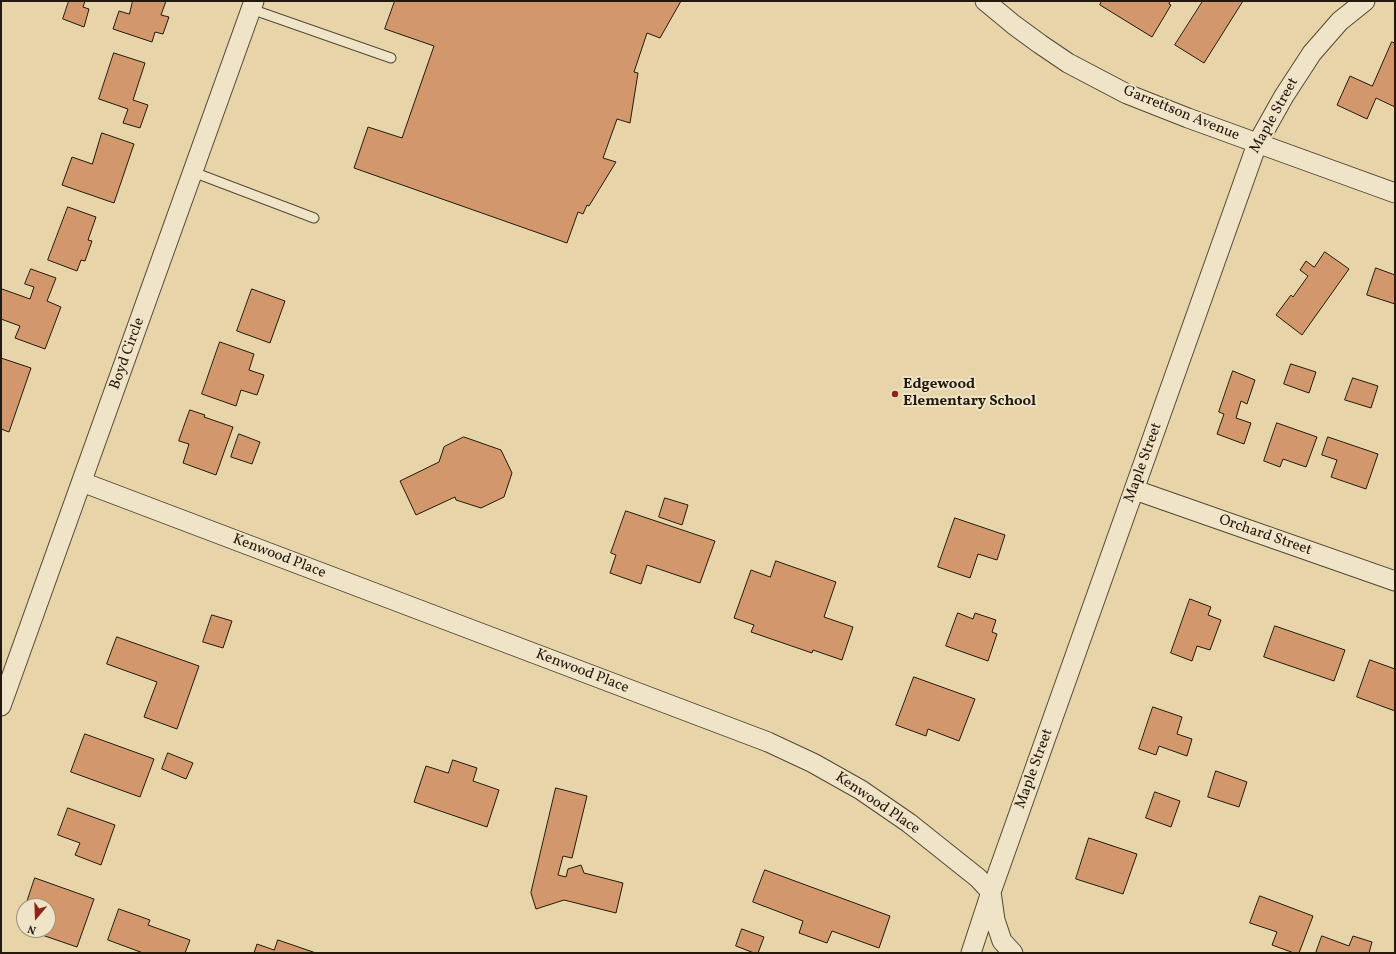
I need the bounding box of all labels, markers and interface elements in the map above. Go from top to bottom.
street label: Maple Street [1247,75,1303,157]
street label: Garrettson Avenue [1120,82,1242,146]
street label: Boyd Circle [107,316,149,392]
place label: Edgewood Elementary School [903,376,1036,411]
marker: Edgewood Elementary School [890,389,900,399]
street label: Maple Street [1121,421,1167,505]
street label: Orchard Street [1216,512,1314,560]
street label: Kenwood Place [230,531,328,583]
street label: Kenwood Place [533,646,631,698]
street label: Maple Street [1012,727,1058,811]
street label: Kenwood Place [831,769,923,839]
north arrow [16,898,56,938]
text: N [26,920,38,937]

